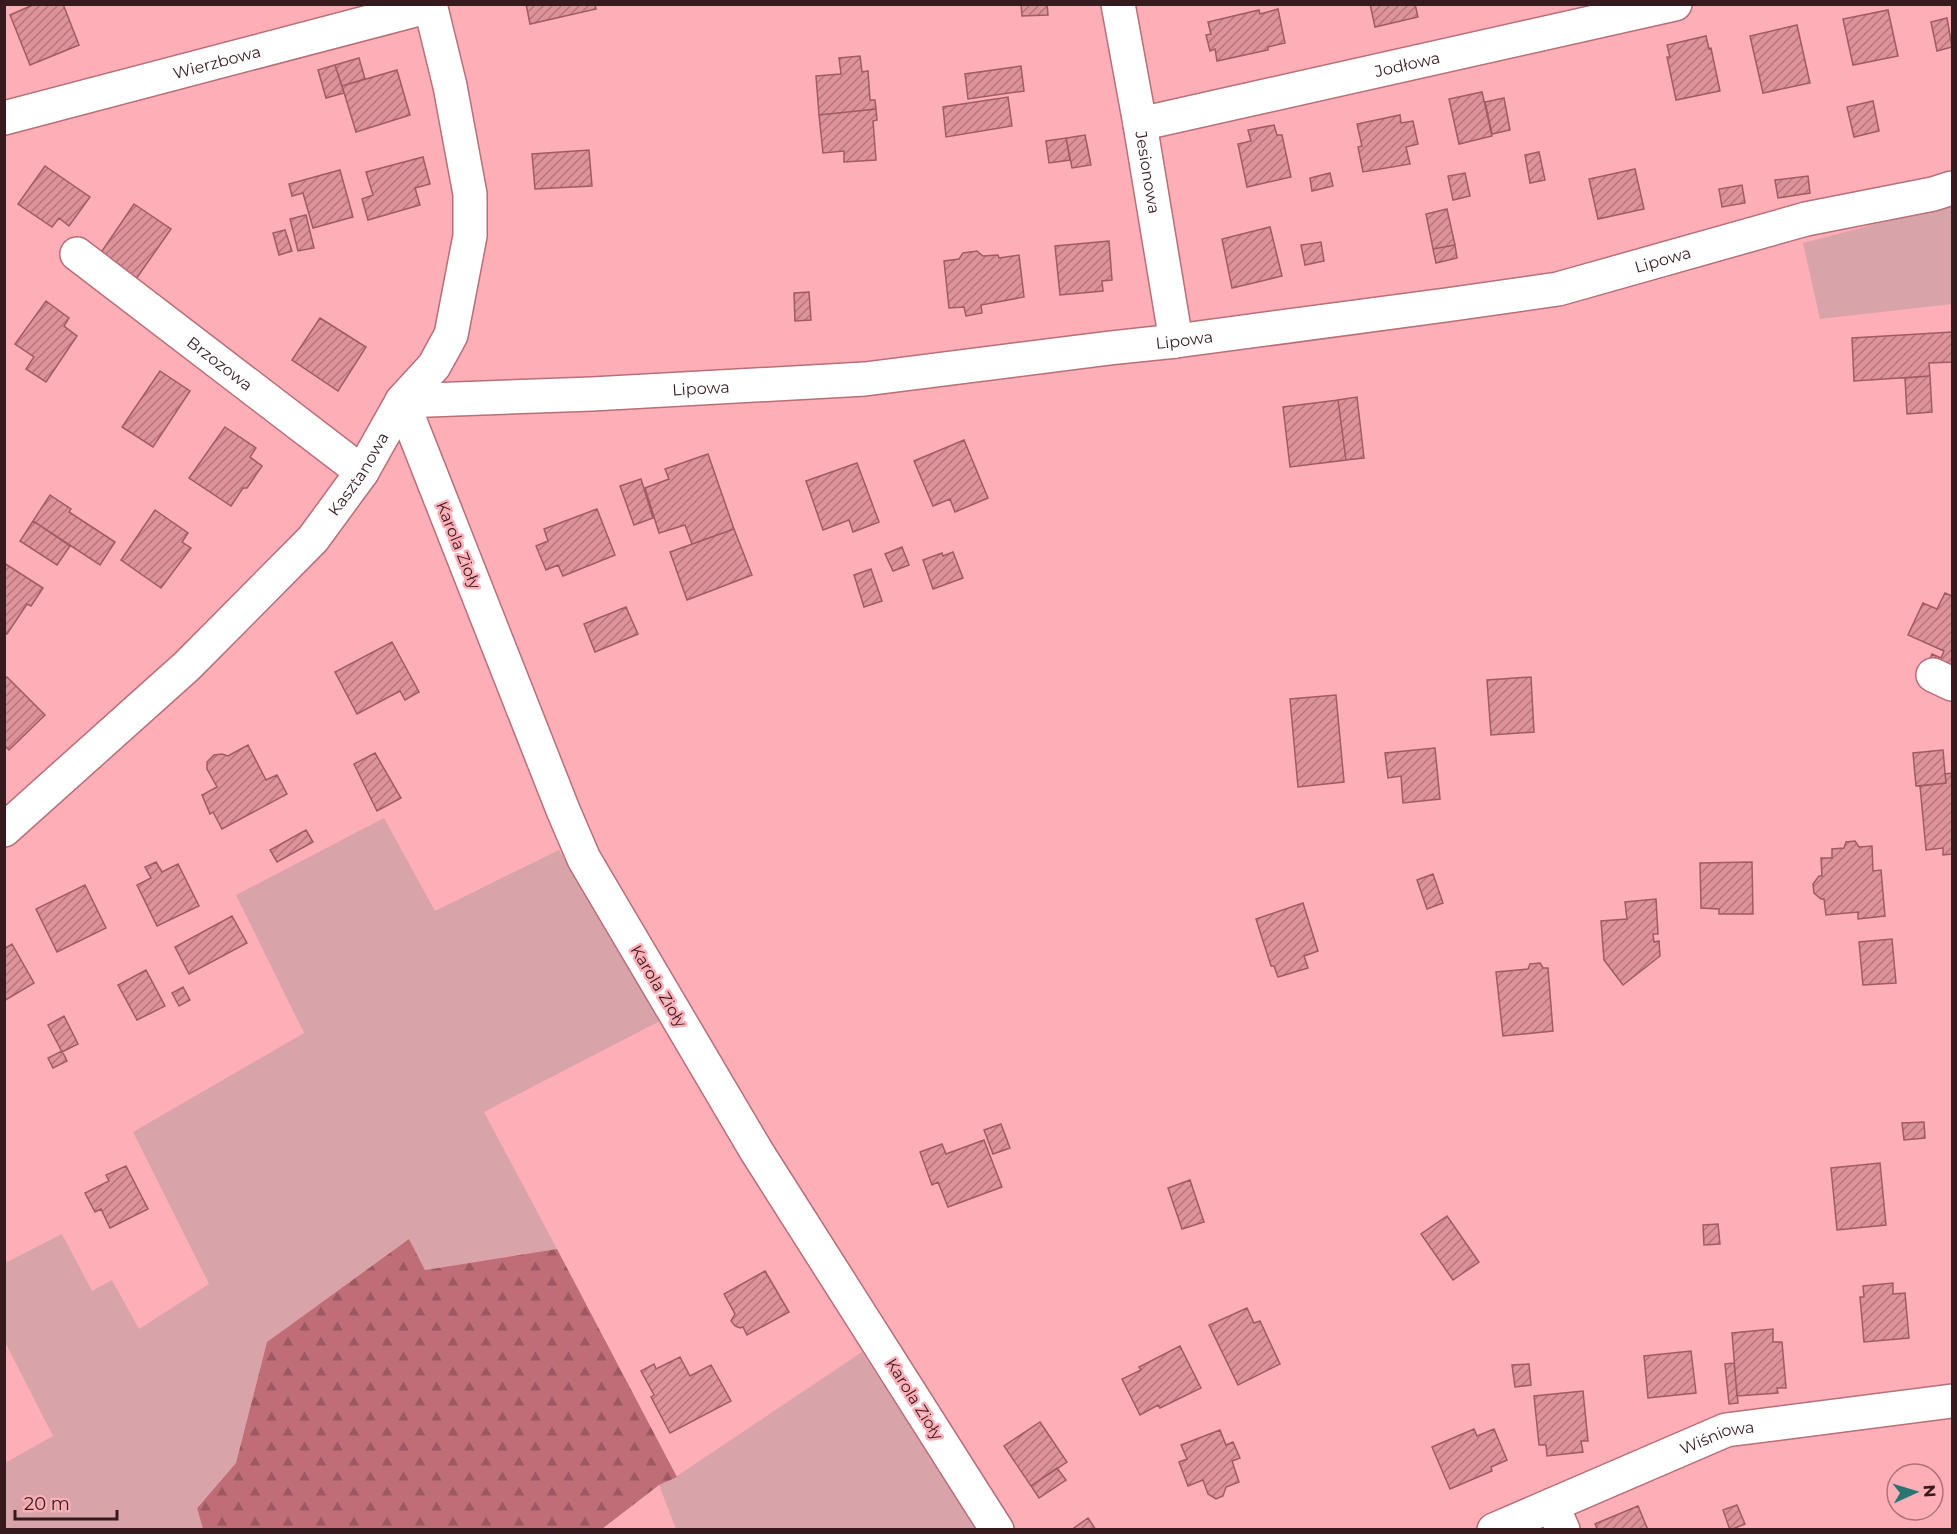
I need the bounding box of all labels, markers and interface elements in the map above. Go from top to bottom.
street label: Wierzbowa [171,42,263,83]
street label: Jodłowa [1372,48,1442,81]
street label: Jesionowa [1131,129,1164,215]
street label: Lipowa [1632,243,1693,277]
street label: Lipowa [1155,327,1214,353]
street label: Brzozowa [183,333,256,395]
street label: Lipowa [672,377,730,400]
street label: Kasztanowa [324,429,393,520]
street label: Karola Zioły [432,499,485,592]
street label: Karola Zioły [627,942,691,1031]
street label: Karola Zioły [882,1355,947,1444]
street label: Wiśniowa [1677,1417,1755,1459]
north arrow [1885,1462,1945,1522]
scale bar [15,1483,117,1521]
text: N [1920,1484,1939,1498]
text: 20 m [24,1493,70,1515]

